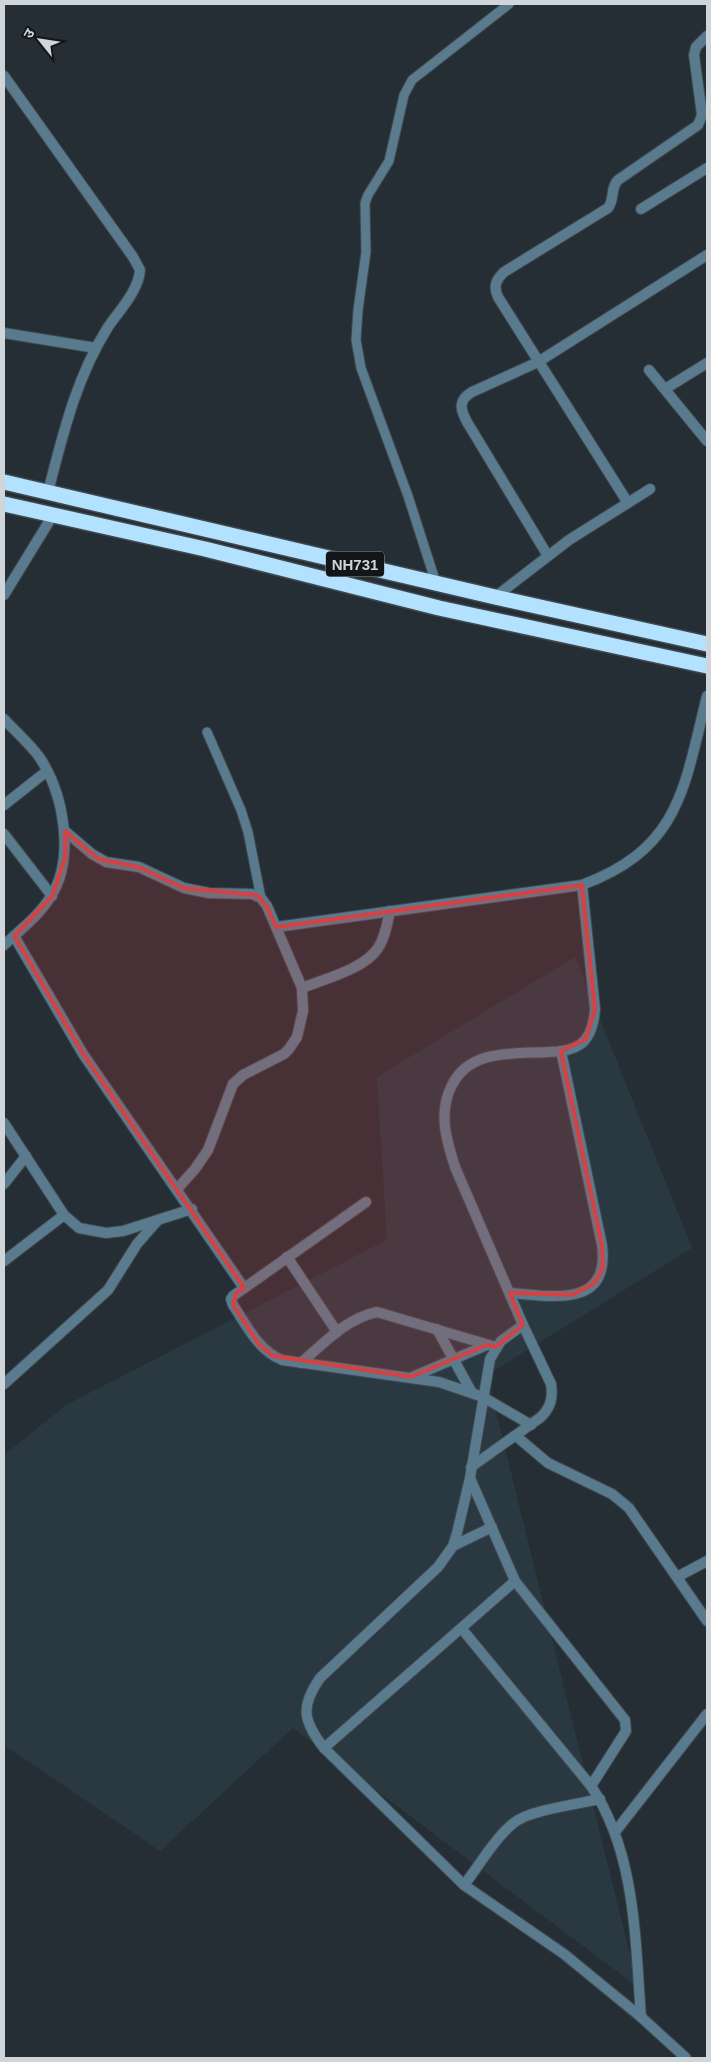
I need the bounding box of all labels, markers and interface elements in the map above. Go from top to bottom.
north arrow [15,15,65,65]
text: उ [20,25,38,41]
road number: NH731 [326,552,384,576]

